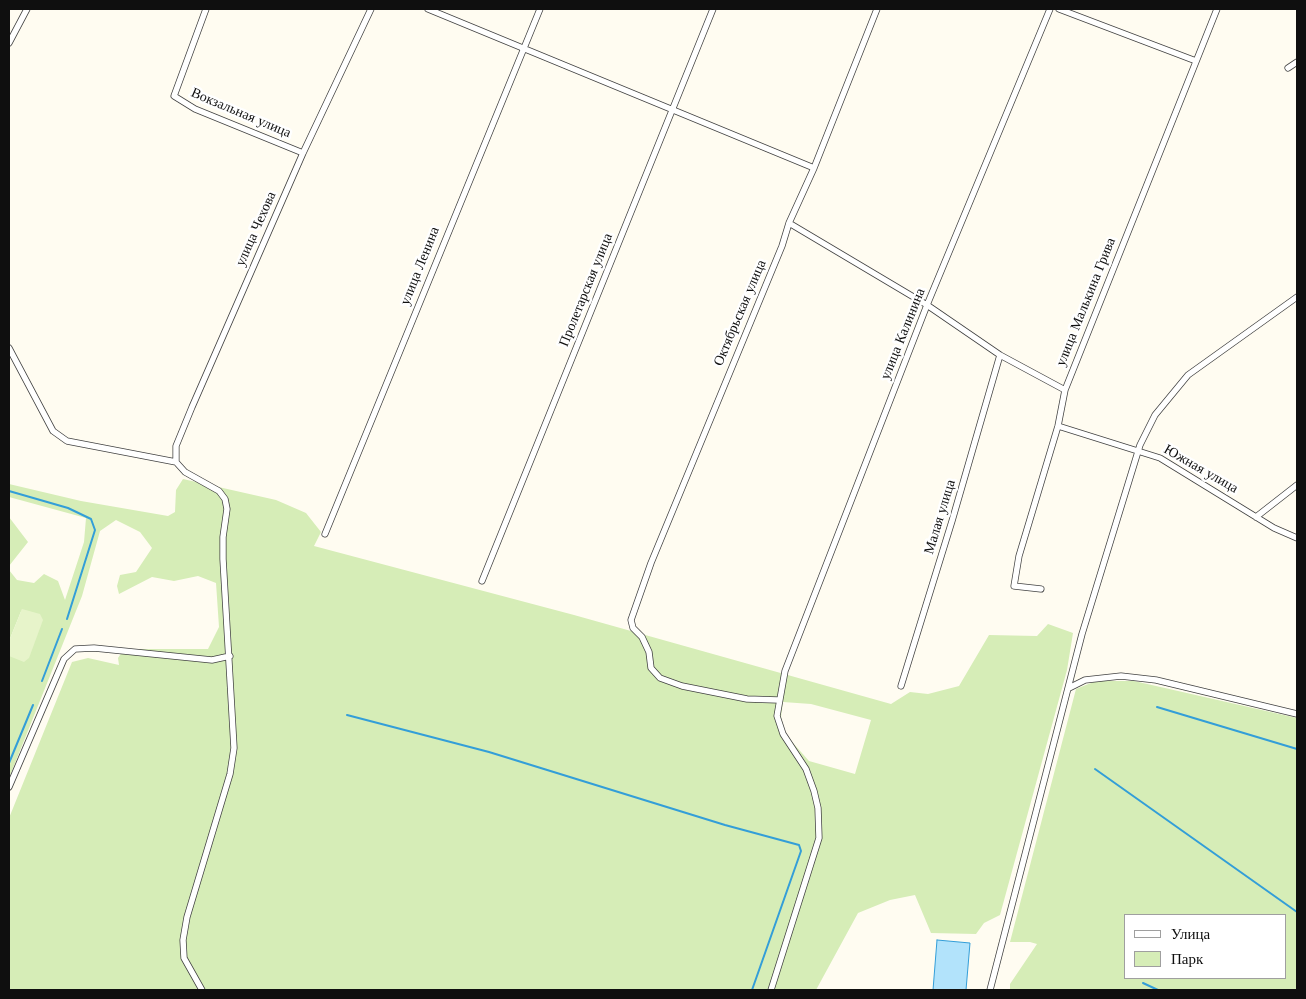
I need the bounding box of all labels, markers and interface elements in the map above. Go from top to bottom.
street label: Вокзальная улица [189,84,293,142]
street label: улица Чехова [232,189,280,269]
street label: улица Ленина [397,224,443,308]
street label: Пролетарская улица [556,231,616,349]
street label: улица Малькина Грива [1053,235,1119,369]
street label: Октябрьская улица [710,257,770,369]
street label: улица Калинина [877,286,929,382]
street label: Южная улица [1161,441,1241,497]
street label: Малая улица [921,478,959,556]
legend [1124,914,1286,979]
text: Улица [1171,924,1210,943]
text: Парк [1171,949,1203,968]

